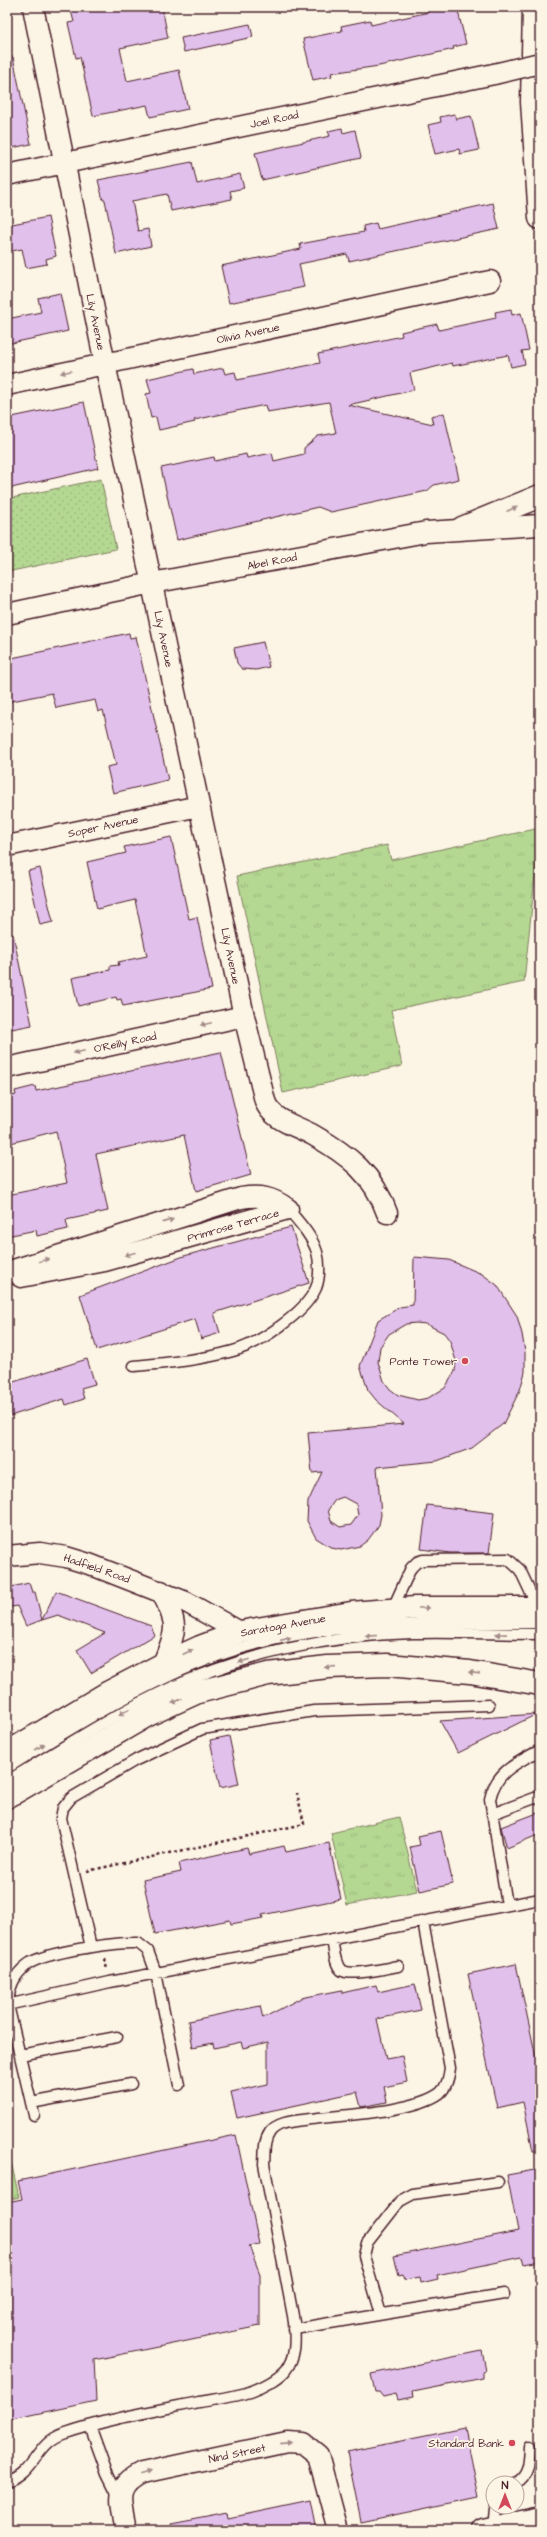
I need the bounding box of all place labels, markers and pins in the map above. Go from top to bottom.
place label: Ponte Tower [390,1354,457,1369]
marker: Ponte Tower [460,1356,470,1366]
place label: Standard Bank [428,2436,504,2451]
marker: Standard Bank [507,2438,517,2448]

